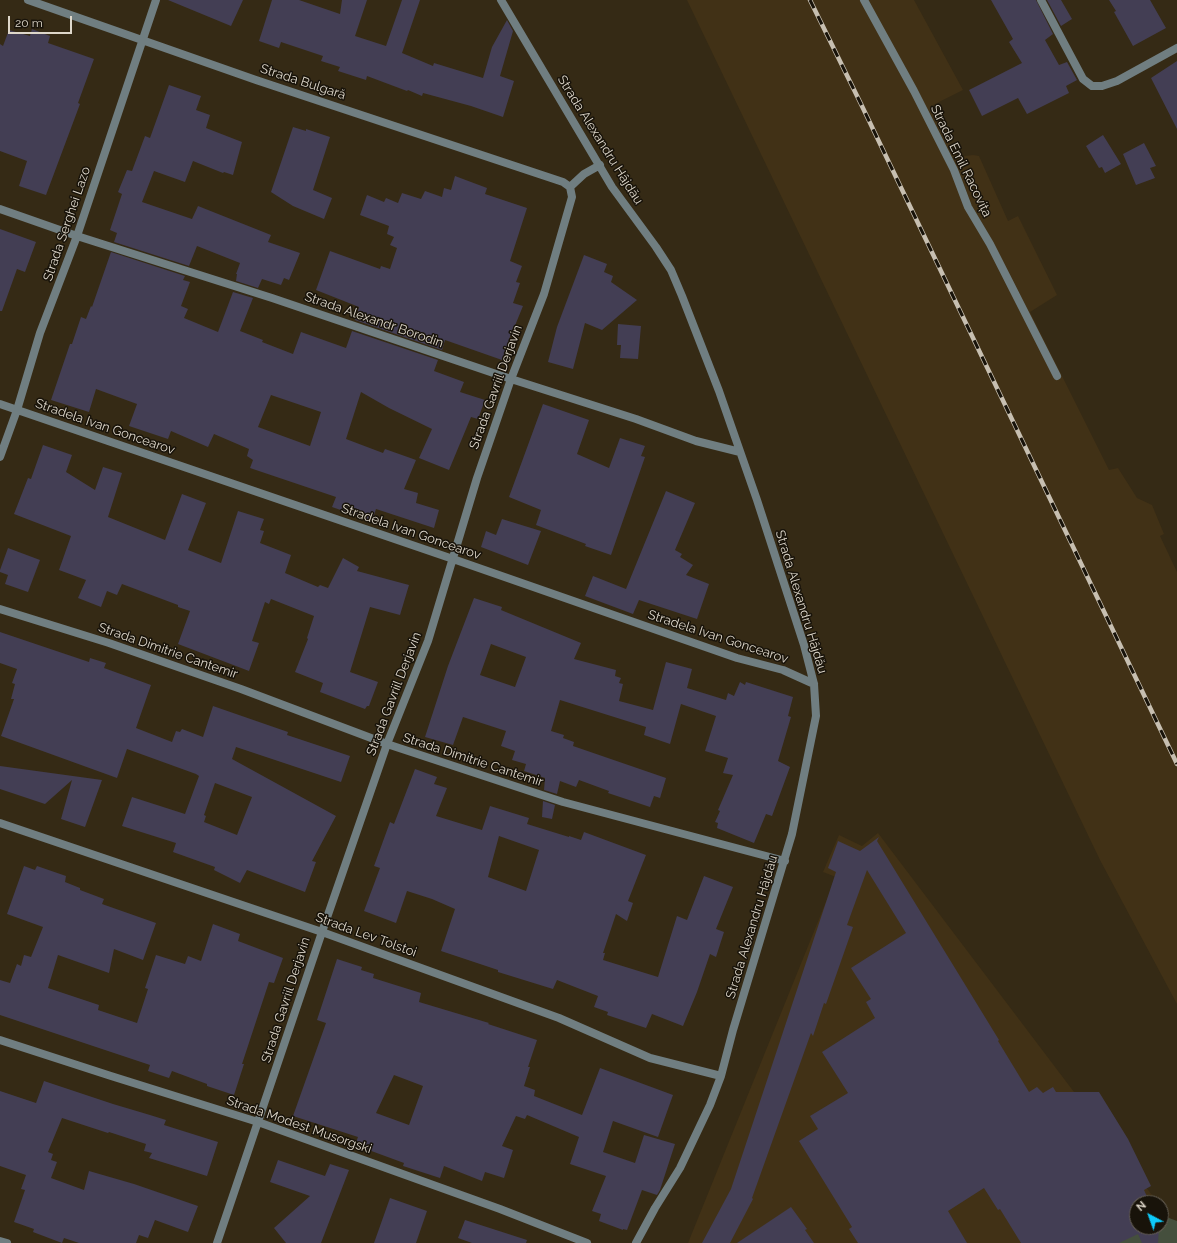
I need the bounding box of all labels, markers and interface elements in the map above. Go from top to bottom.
scale bar [10,8,74,34]
text: 20 m [15,16,43,30]
street label: Strada Bulgară [258,61,348,103]
street label: Strada Alexandru Hâjdău [554,73,646,207]
street label: Strada Emil Racovița [927,102,995,220]
street label: Strada Serghei Lazo [40,165,94,283]
street label: Strada Alexandr Borodin [302,289,446,351]
street label: Strada Gavriil Derjavin [466,323,526,451]
street label: Stradela Ivan Goncearov [33,396,177,458]
street label: Stradela Ivan Goncearov [339,501,483,563]
street label: Strada Alexandru Hâjdău [772,528,830,676]
street label: Stradela Ivan Goncearov [646,607,790,667]
street label: Strada Dimitrie Cantemir [96,620,240,682]
street label: Strada Gavriil Derjavin [363,630,425,758]
street label: Strada Dimitrie Cantemir [401,730,545,790]
street label: Strada Alexandru Hâjdău [723,853,781,1001]
street label: Strada Lev Tolstoi [313,910,419,960]
street label: Strada Gavriil Derjavin [258,935,314,1065]
street label: Strada Modest Musorgski [224,1093,374,1157]
north arrow [1129,1195,1169,1235]
text: N [1134,1199,1149,1214]

